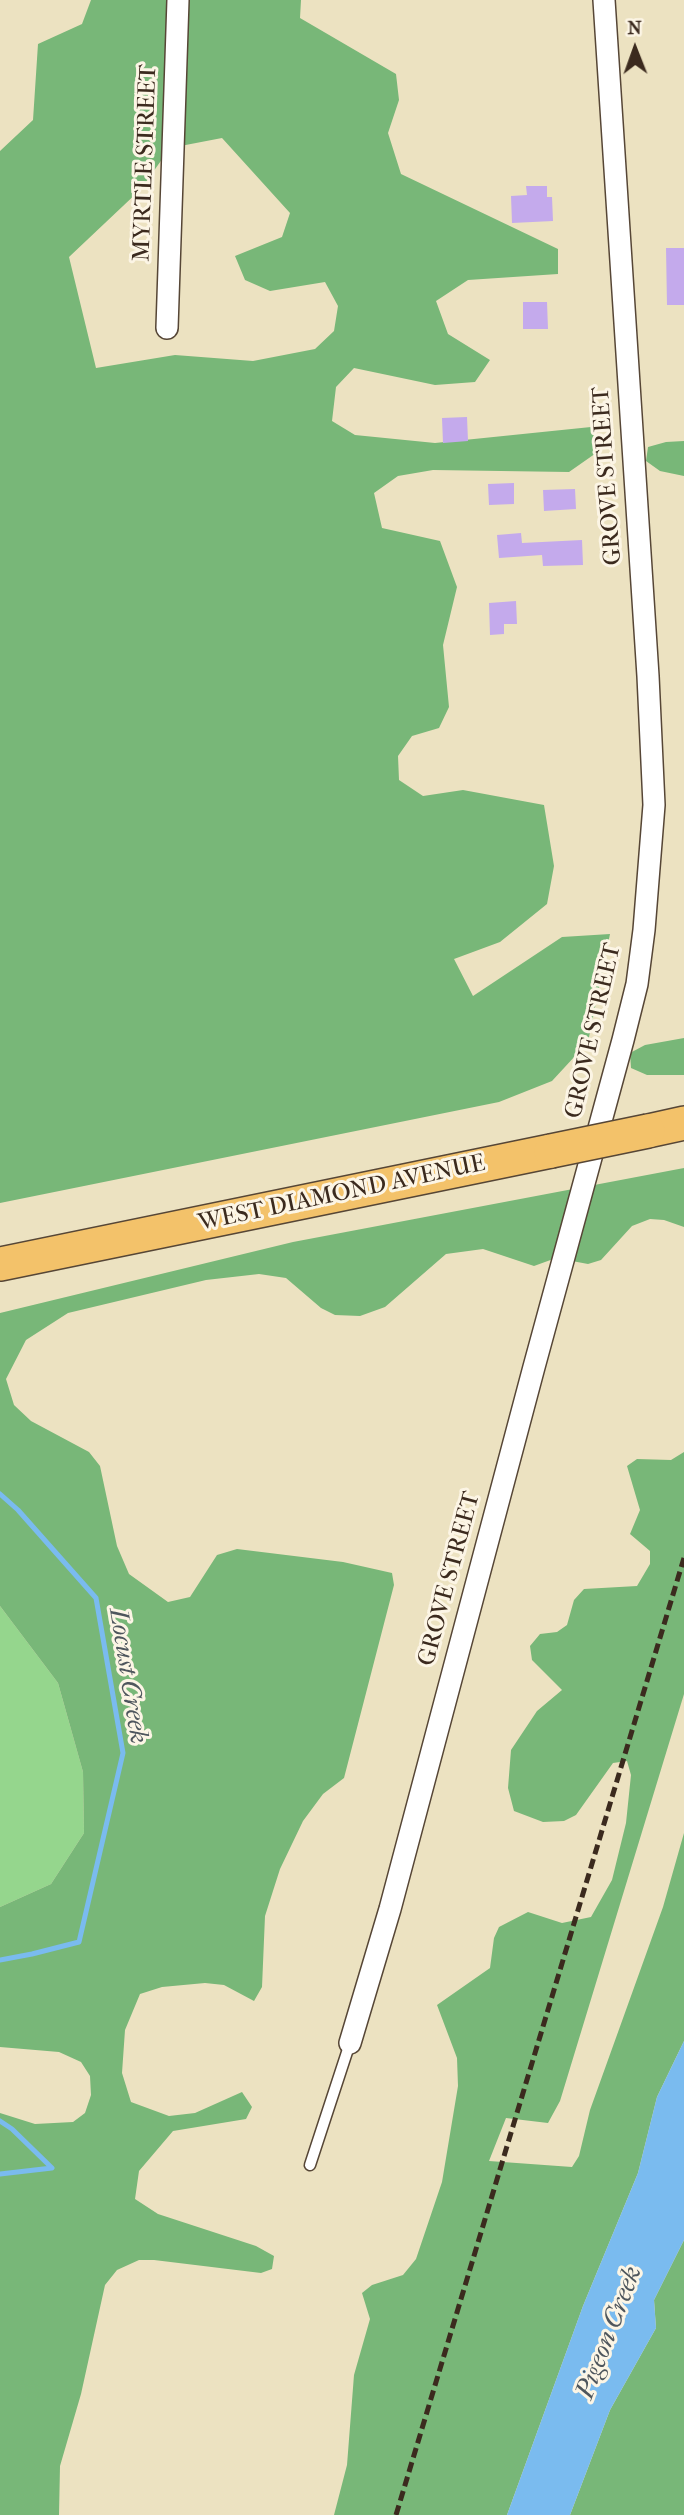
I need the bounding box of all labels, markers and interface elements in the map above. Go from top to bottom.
north arrow [600,14,670,84]
text: N [627,17,642,39]
street label: MYRTLE STREET [128,64,164,262]
street label: GROVE STREET [587,386,629,566]
street label: GROVE STREET [560,941,628,1121]
street label: WEST DIAMOND AVENUE [196,1149,488,1239]
street label: GROVE STREET [413,1489,487,1669]
water label: Locust Creek [101,1606,153,1746]
water label: Pigeon Creek [570,2262,650,2404]

